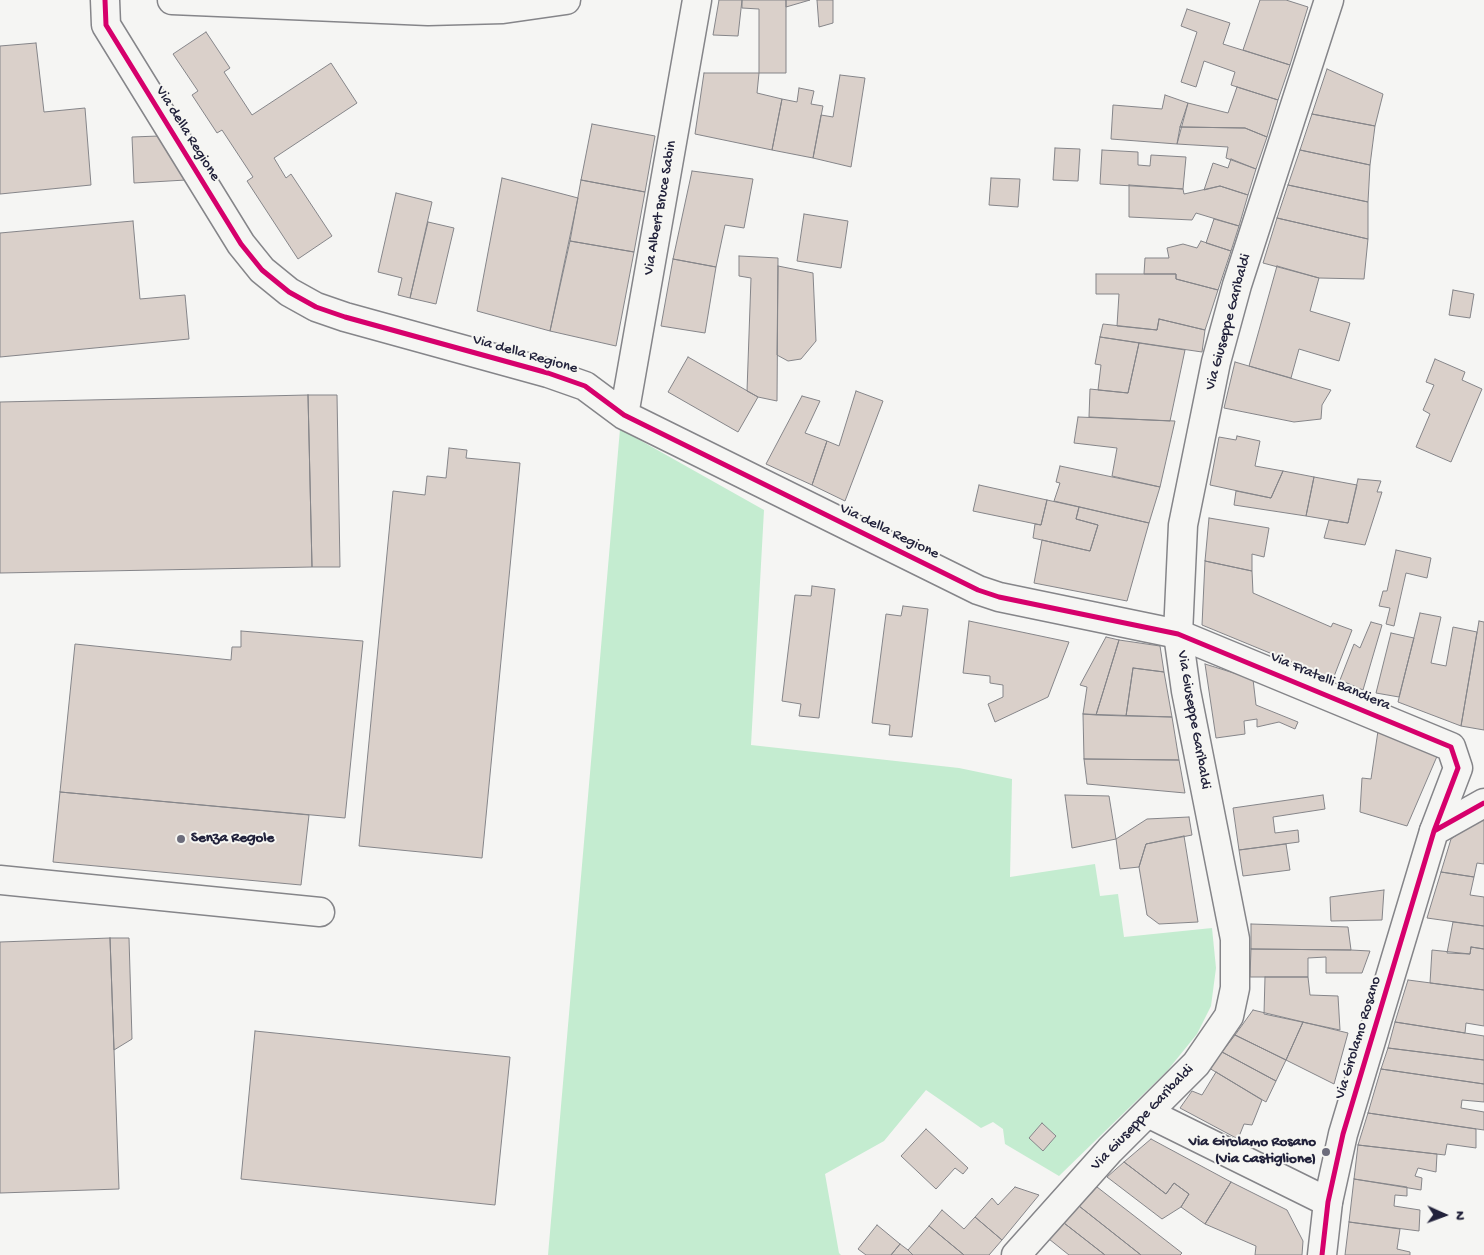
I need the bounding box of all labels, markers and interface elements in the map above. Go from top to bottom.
street label: Via della Regione [151,83,223,185]
street label: Via Albert Bruce Sabin [640,139,682,277]
street label: Via Giuseppe Garibaldi [1202,252,1256,392]
street label: Via della Regione [470,331,580,379]
street label: Via della Regione [836,500,942,564]
street label: Via Giuseppe Garibaldi [1172,649,1214,791]
street label: Via Fratelli Bandiera [1267,649,1393,715]
place label: Senza Regole [191,830,274,848]
marker: Senza Regole [175,833,187,845]
street label: Via Girolamo Rosano [1332,974,1386,1102]
street label: Via Giuseppe Garibaldi [1088,1061,1198,1175]
place label: Via Girolamo Rosano (Via Castiglione) [1189,1134,1316,1169]
marker: Via Girolamo Rosano (Via Castiglione) [1320,1146,1332,1158]
north arrow [1419,1190,1469,1240]
text: N [1451,1211,1468,1220]

